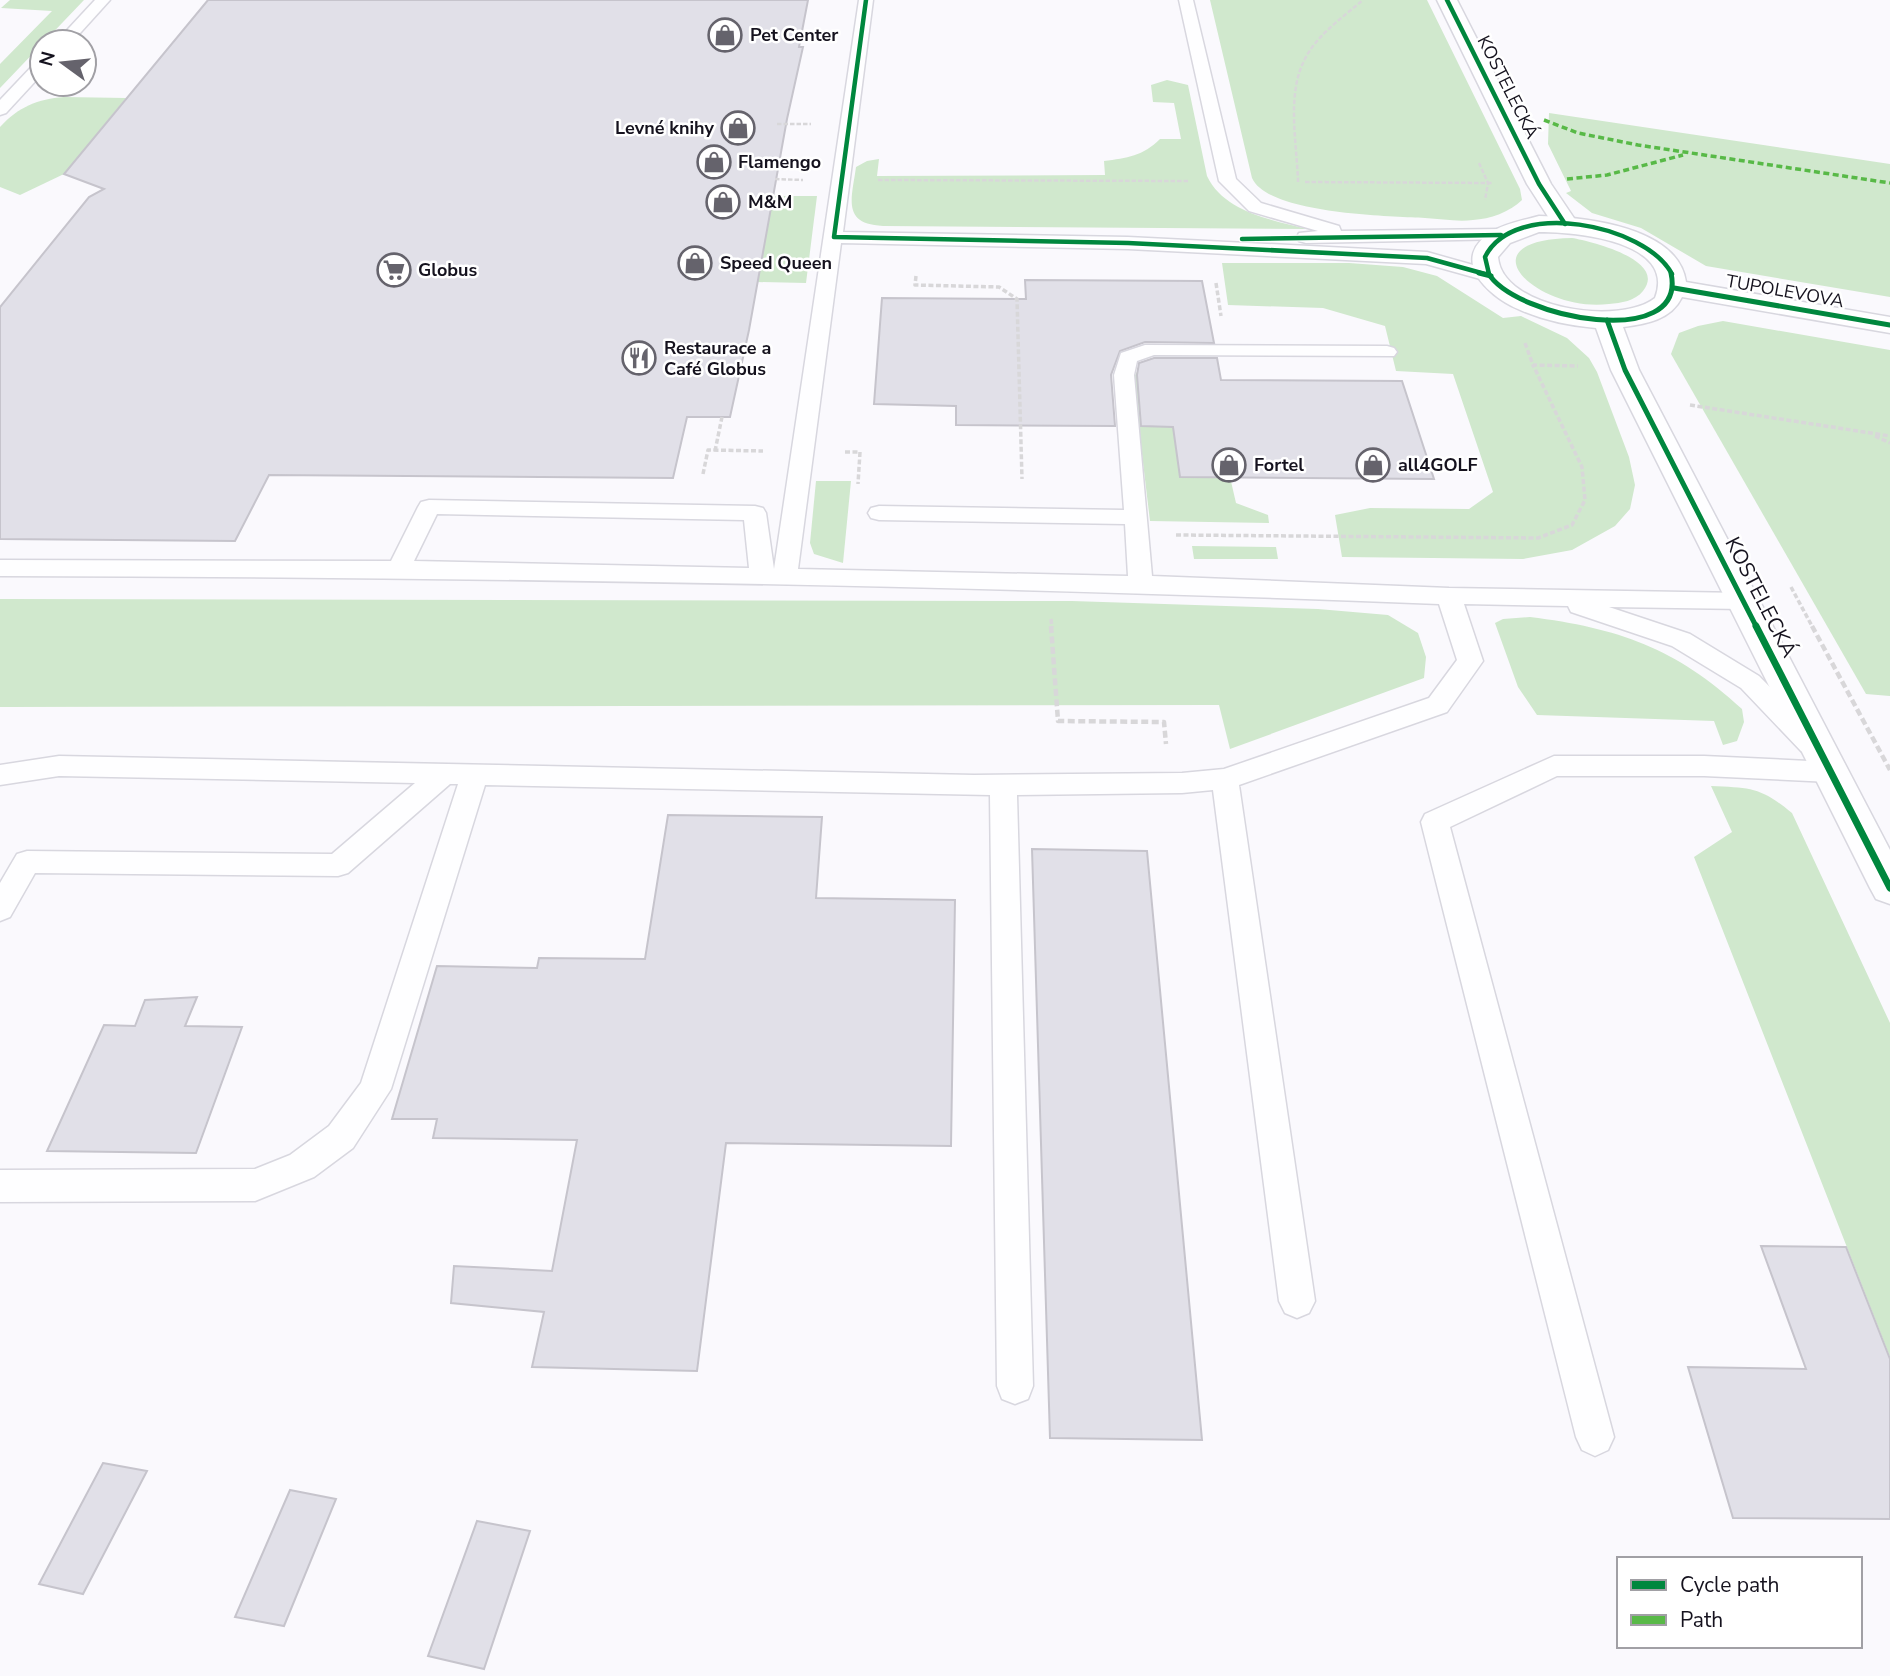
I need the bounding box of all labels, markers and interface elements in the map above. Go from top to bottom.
shop icon: Pet Center [706,16,744,54]
place label: Pet Center [750,23,838,47]
north arrow [28,28,98,98]
street label: KOSTELECKÁ [1472,31,1544,143]
text: N [33,49,62,69]
shop icon: Levné knihy [719,109,757,147]
place label: Levné knihy [615,116,715,140]
shop icon: Flamengo [695,143,733,181]
place label: Flamengo [738,150,821,174]
shop icon: M&M [704,183,742,221]
place label: M&M [748,190,792,214]
shop icon: Speed Queen [676,244,714,282]
supermarket icon: Globus [375,251,413,289]
place label: Speed Queen [720,251,832,275]
place label: Globus [418,258,477,282]
street label: TUPOLEVOVA [1724,269,1846,313]
place label: Restaurace a Café Globus [664,336,771,381]
restaurant icon: Restaurace a Café Globus [620,339,658,377]
shop icon: Fortel [1210,446,1248,484]
shop icon: all4GOLF [1354,446,1392,484]
place label: Fortel [1254,453,1304,477]
place label: all4GOLF [1398,453,1478,477]
street label: KOSTELECKÁ [1719,532,1803,662]
legend [1617,1557,1862,1648]
text: Cycle path [1680,1571,1779,1599]
text: Path [1680,1606,1723,1634]

